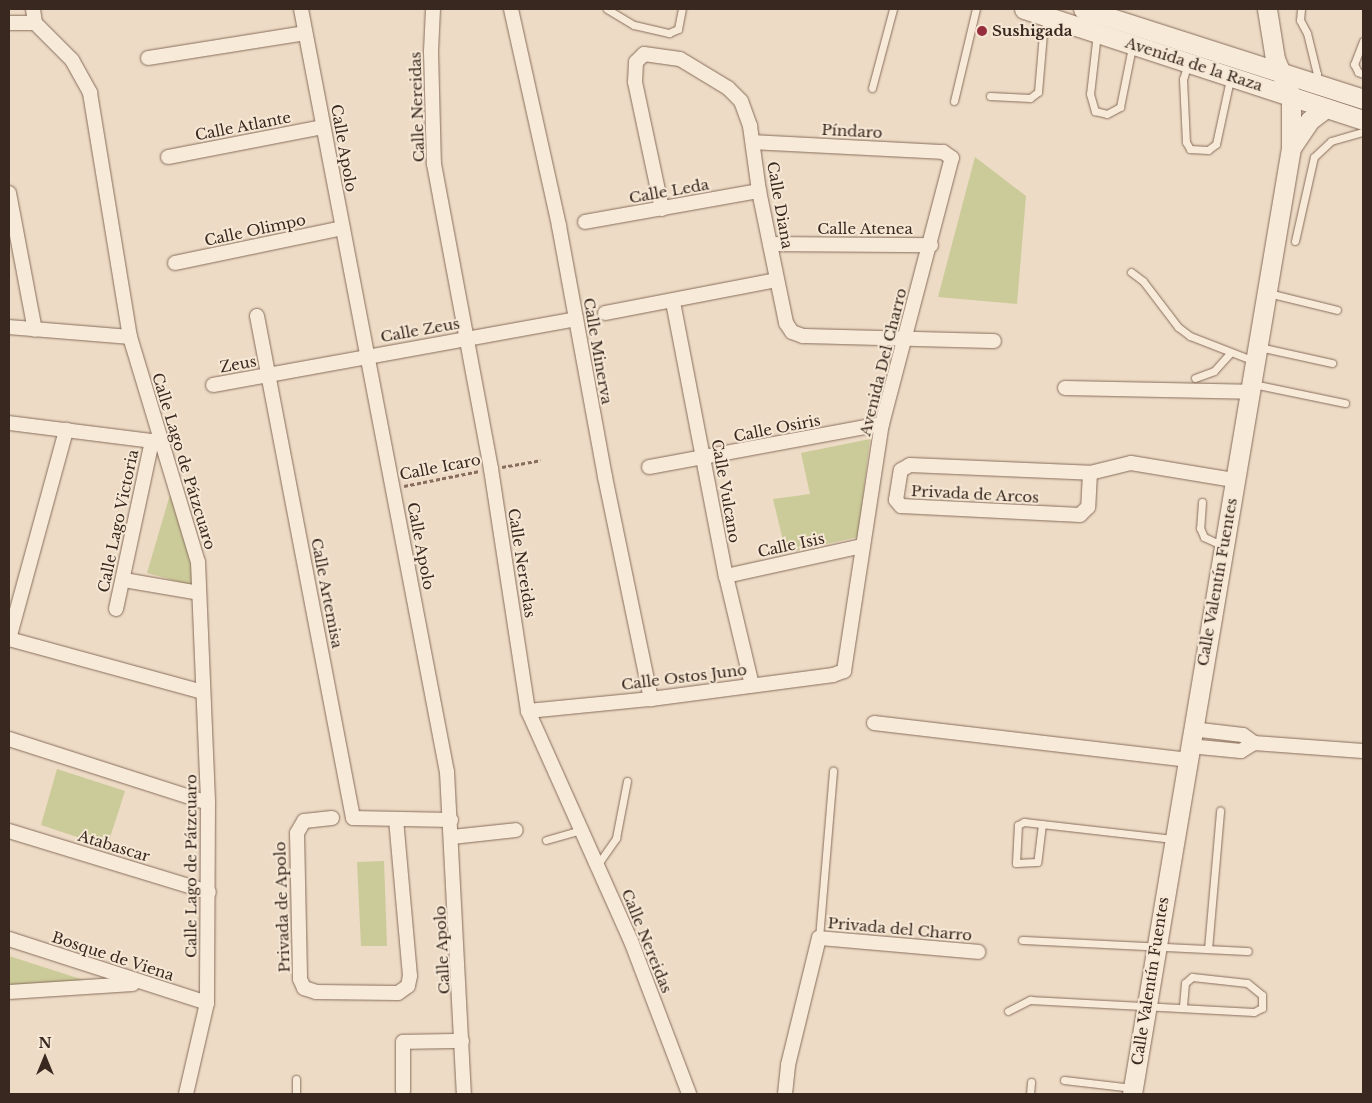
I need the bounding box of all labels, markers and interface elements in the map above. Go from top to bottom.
place label: Sushigada [992,22,1072,40]
marker: Sushigada [976,25,988,37]
street label: Avenida de la Raza [1123,33,1265,95]
street label: Calle Nereidas [406,51,428,163]
street label: Calle Apolo [327,102,361,194]
street label: Calle Atlante [193,108,293,144]
street label: Píndaro [821,120,883,142]
street label: Calle Diana [763,160,797,250]
street label: Calle Leda [628,175,710,207]
street label: Calle Olimpo [203,210,307,250]
street label: Calle Atenea [817,220,913,238]
street label: Avenida Del Charro [856,286,910,438]
street label: Calle Minerva [580,296,616,406]
street label: Calle Zeus [379,314,461,346]
street label: Zeus [218,352,258,376]
street label: Calle Lago de Pátzcuaro [149,370,219,552]
street label: Calle Osiris [732,411,822,445]
street label: Calle Vulcano [708,437,744,545]
street label: Calle Lago Victoria [94,448,142,594]
street label: Calle Icaro [398,450,482,484]
street label: Privada de Arcos [910,482,1040,506]
street label: Calle Valentín Fuentes [1193,496,1241,668]
street label: Calle Apolo [404,500,438,592]
street label: Calle Nereidas [504,507,540,619]
street label: Calle Isis [756,529,826,561]
street label: Calle Artemisa [307,536,347,650]
street label: Calle Ostos Juno [620,660,748,694]
street label: Calle Lago de Pátzcuaro [182,774,200,958]
street label: Atabascar [76,827,152,865]
street label: Privada de Apolo [271,841,293,973]
street label: Calle Nereidas [618,886,676,996]
street label: Calle Valentín Fuentes [1128,895,1172,1067]
street label: Calle Apolo [431,905,453,995]
street label: Privada del Charro [827,914,973,944]
street label: Bosque de Viena [49,928,177,984]
north arrow [20,1033,70,1083]
text: N [38,1034,52,1052]

